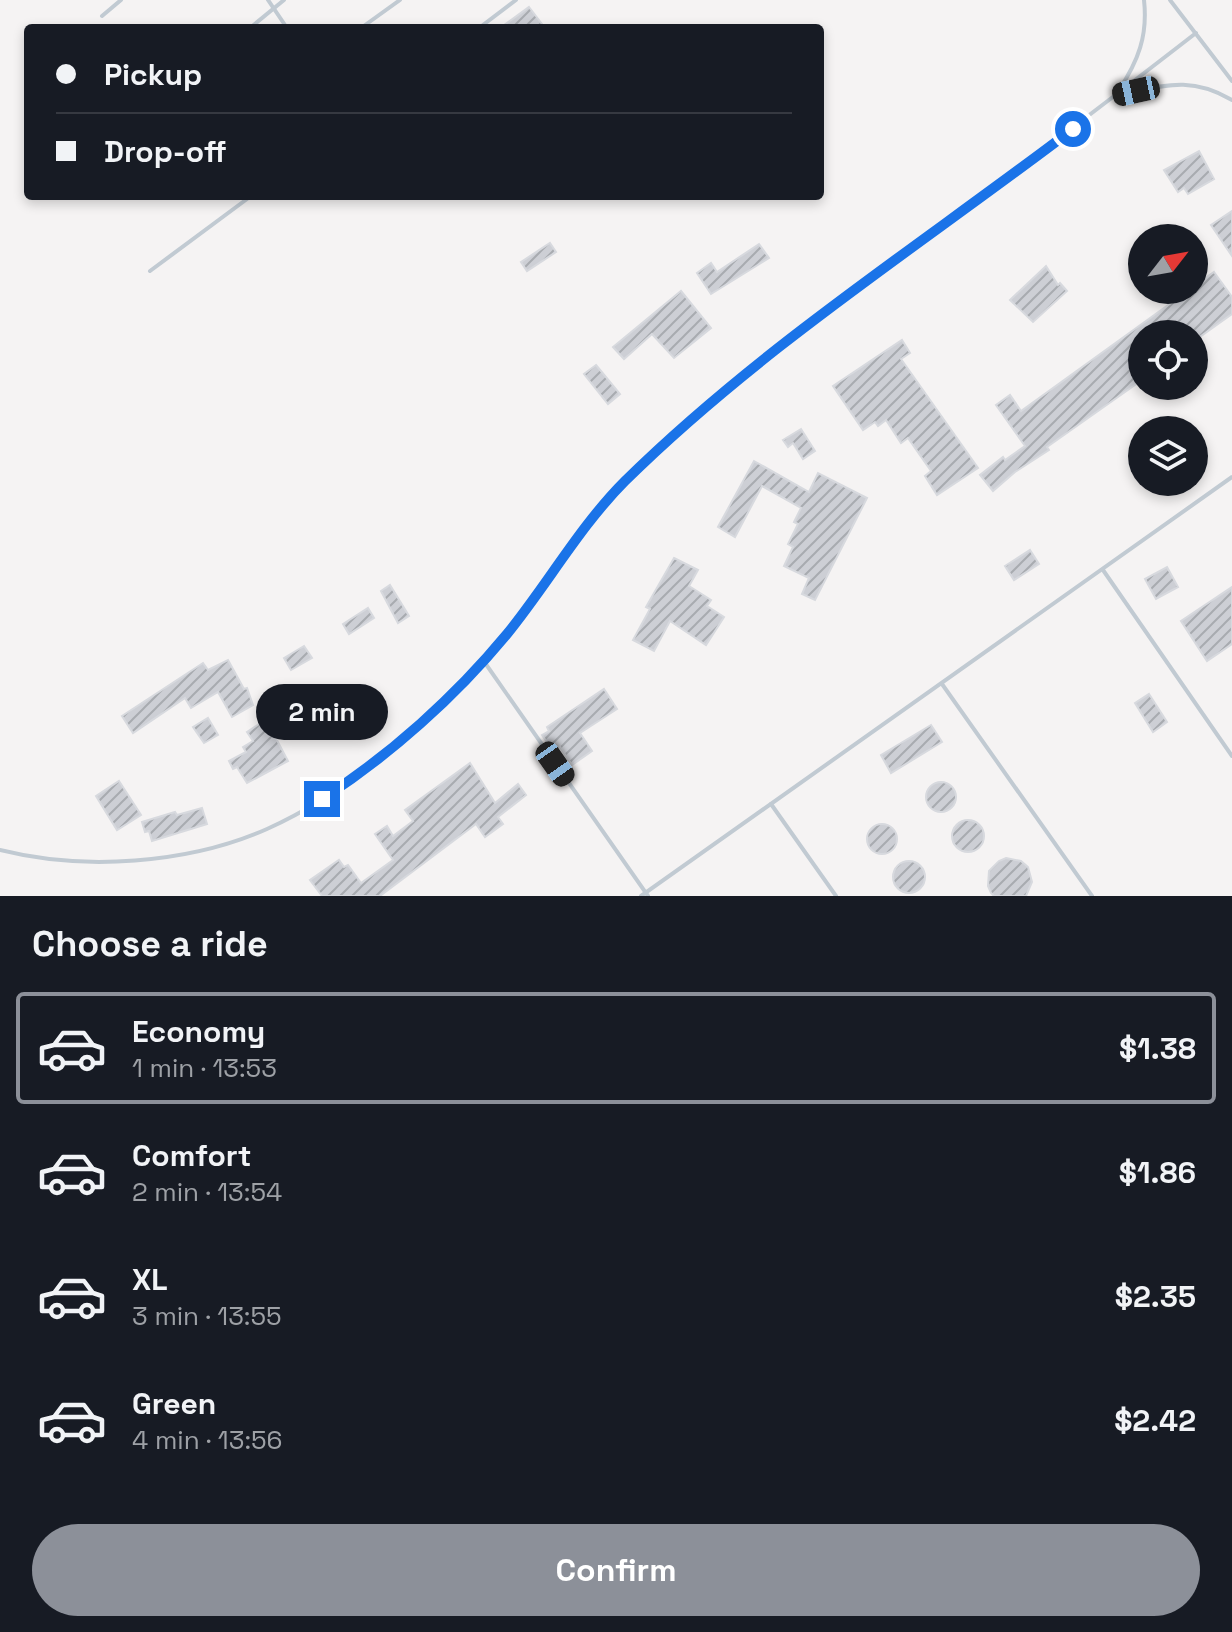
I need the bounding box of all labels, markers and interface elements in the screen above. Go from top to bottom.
text: Pickup [104,55,202,94]
car [1110,74,1162,108]
route start [1055,111,1091,147]
text: Drop-off [104,132,227,171]
north arrow [1128,224,1208,304]
map controls [1128,224,1208,496]
button: locate [1128,320,1208,400]
button: layers [1128,416,1208,496]
callout: 2 min [256,683,388,739]
text: 2 min [288,695,356,729]
car [531,737,579,791]
route end [304,781,340,817]
text: Choose a ride [32,921,268,967]
icon: car [36,1012,108,1084]
text: Economy [132,1012,265,1051]
text: $1.38 [1119,1029,1196,1068]
text: 1 min · 13:53 [132,1051,277,1085]
icon: car [36,1136,108,1208]
text: Comfort [132,1136,251,1175]
text: $1.86 [1119,1153,1196,1192]
text: 2 min · 13:54 [132,1175,282,1209]
icon: car [36,1260,108,1332]
text: XL [132,1260,168,1299]
text: $2.35 [1115,1277,1196,1316]
text: 3 min · 13:55 [132,1299,282,1333]
icon: car [36,1384,108,1456]
text: Green [132,1384,216,1423]
text: $2.42 [1114,1401,1196,1440]
text: 4 min · 13:56 [132,1423,282,1457]
button: Confirm [32,1524,1200,1616]

